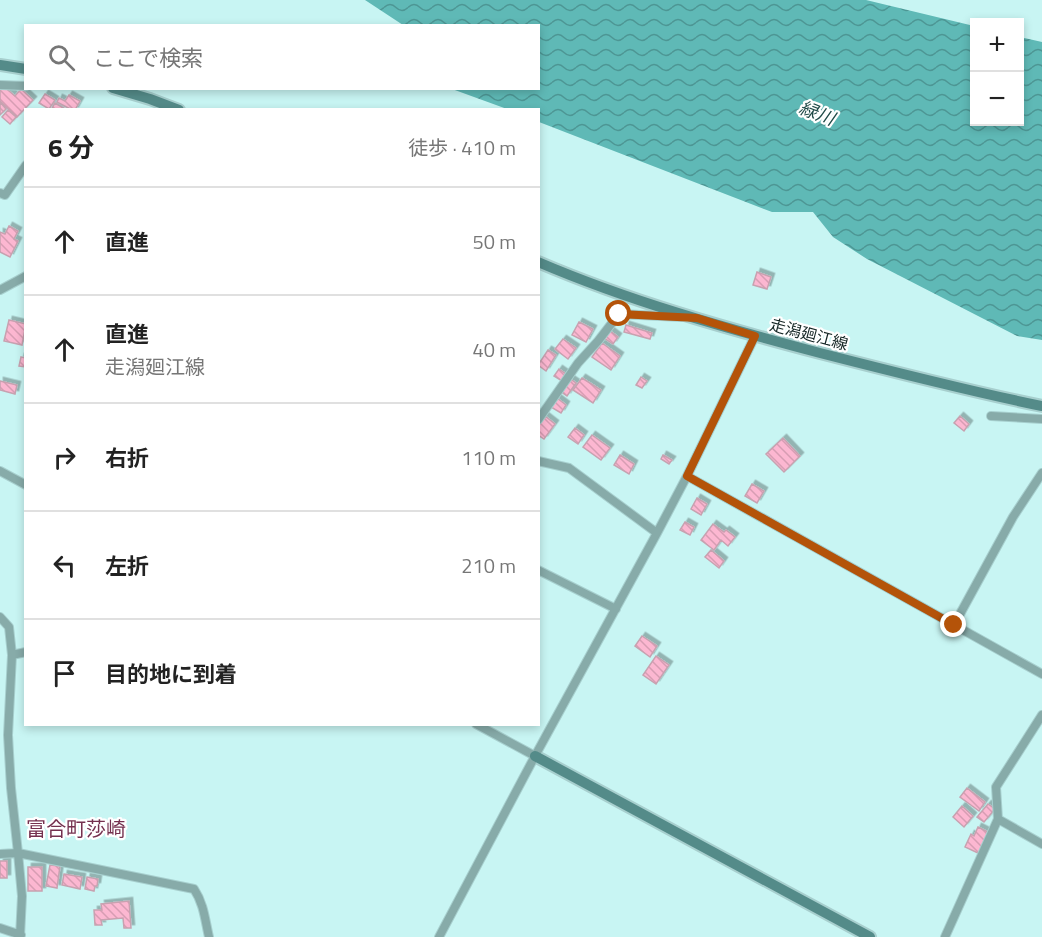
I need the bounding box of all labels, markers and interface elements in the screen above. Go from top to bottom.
map controls [970,18,1024,126]
button: + [970,18,1024,72]
search box [24,24,540,90]
icon: search [45,41,78,74]
text: ここで検索 [93,41,203,75]
button: − [970,72,1024,126]
water label: 緑川 [795,94,841,133]
text: 6 分 [48,128,94,167]
text: 徒歩 · 410 m [408,132,516,163]
icon: ahead [48,225,81,258]
text: 直進 [105,225,149,259]
text: 50 m [472,226,516,257]
route start [605,300,631,326]
street label: 走潟廻江線 [767,312,851,356]
text: 直進 [105,317,149,351]
icon: ahead [48,333,81,366]
text: 40 m [472,334,516,365]
text: 走潟廻江線 [105,351,205,382]
icon: right [48,441,81,474]
text: 右折 [105,441,149,475]
text: 110 m [461,442,516,473]
icon: left [48,549,81,582]
text: 左折 [105,549,149,583]
text: 210 m [461,550,516,581]
route end [940,611,966,637]
icon: arrive [48,657,81,690]
text: 目的地に到着 [105,657,237,691]
district label: 富合町莎崎 [26,813,126,844]

